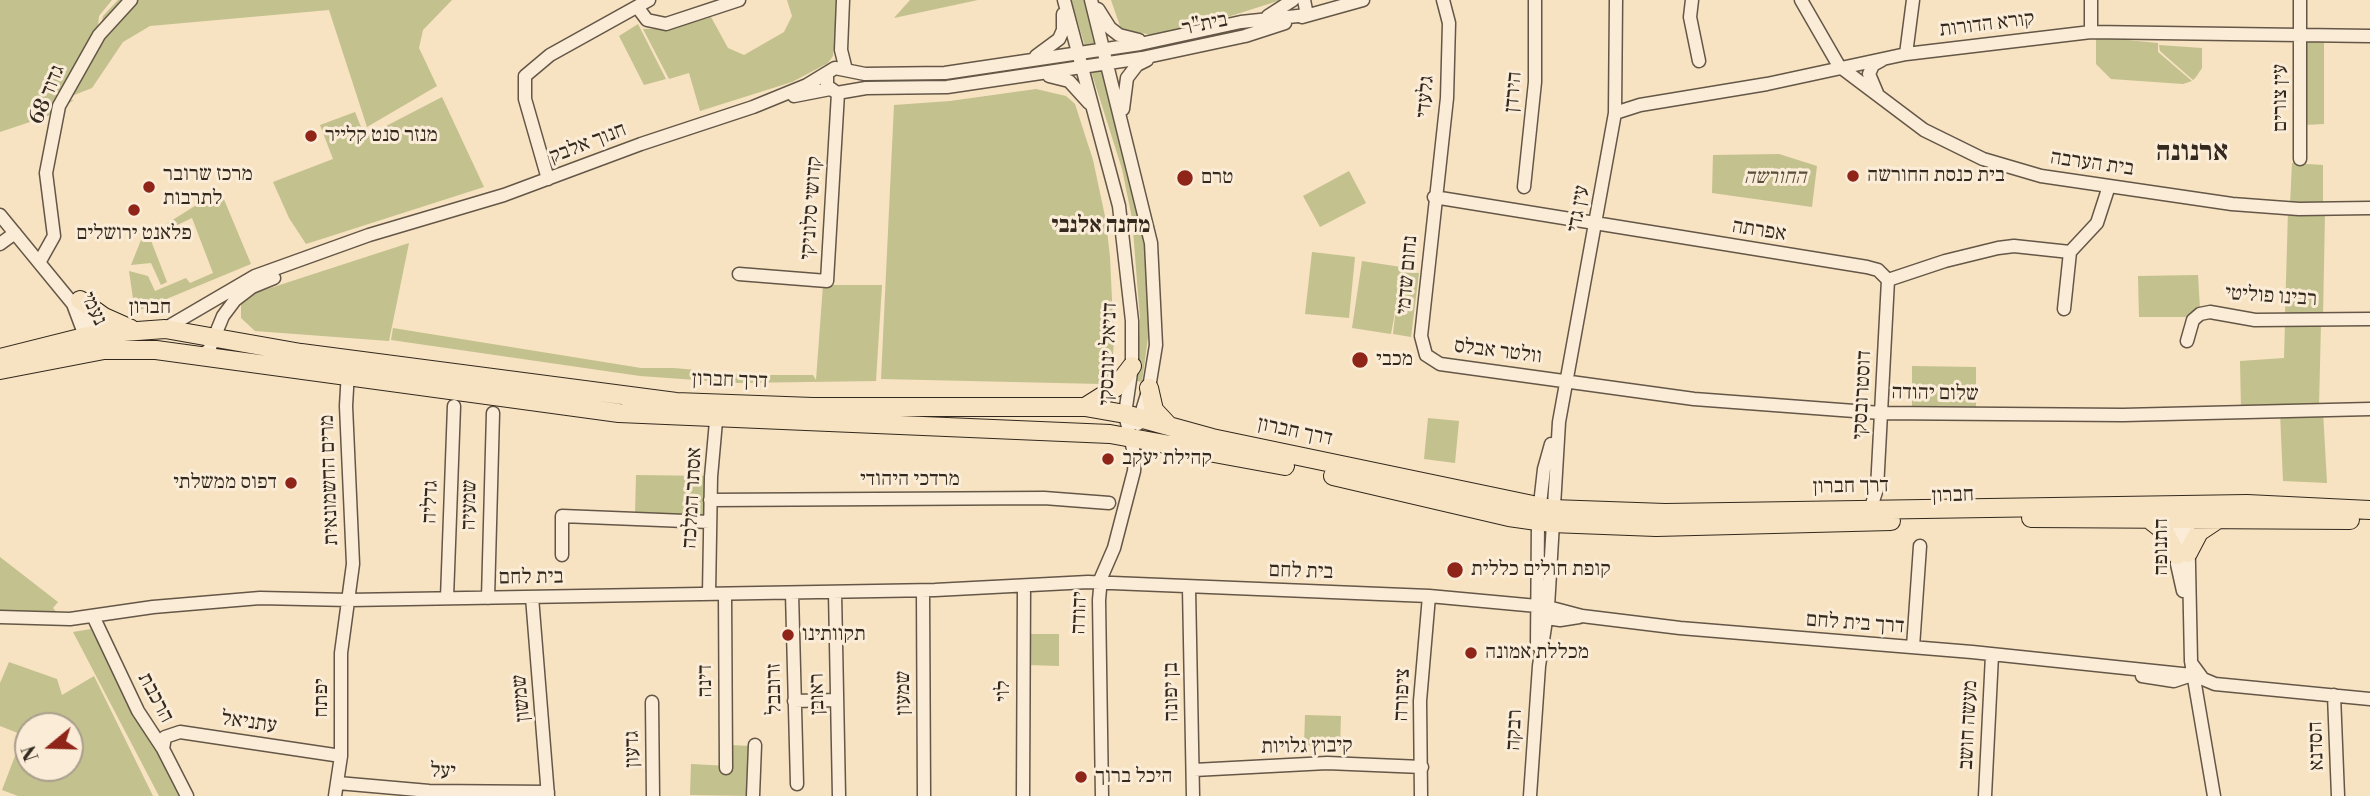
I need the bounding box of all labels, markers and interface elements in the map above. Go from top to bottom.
street label: קורא הדורות [1938,7,2036,43]
street label: בית"ר [1180,8,1230,42]
street label: גדוד 68 [25,62,71,128]
street label: עין צורים [2268,64,2294,132]
street label: הירדן [1500,71,1528,113]
street label: גלעדי [1412,75,1440,119]
street label: חנוך אלבק [546,118,630,170]
place label: מנזר סנט קלייר [325,123,438,149]
marker: מנזר סנט קלייר [303,128,319,144]
district label: ארנונה [2156,136,2228,170]
street label: בית הערבה [2049,146,2135,182]
street label: קדושי סלוניקי [796,155,828,261]
place label: מרכז שרובר לתרבות [163,162,253,212]
place label: בית כנסת החורשה [1867,163,2005,189]
place label: טרם [1201,165,1233,191]
park label: החורשה [1744,165,1806,191]
marker: טרם [1175,168,1195,188]
marker: בית כנסת החורשה [1845,168,1861,184]
marker: מרכז שרובר לתרבות [141,179,157,195]
street label: עין גדי [1562,184,1596,234]
marker: פלאנט ירושלים [126,202,142,218]
district label: מחנה אלנבי [1051,212,1151,240]
street label: אפרתה [1730,214,1788,248]
place label: פלאנט ירושלים [76,221,192,247]
street label: נחום שדמי [1392,234,1424,316]
street label: רבינו פוליטי [2224,281,2318,313]
street label: נעמי [74,288,112,330]
street label: חברון [129,295,171,321]
street label: דניאל ינובסקי [1095,302,1123,406]
street label: וולטר אבלס [1453,334,1543,370]
place label: מכבי [1376,347,1413,373]
marker: מכבי [1350,350,1370,370]
street label: דוסטרובסקי [1848,350,1878,440]
street label: דרך חברון [692,367,768,395]
street label: שלום יהודה [1891,381,1979,407]
street label: דרך חברון [1255,412,1335,452]
street label: מרים החשמונאית [315,414,345,546]
place label: קהילת יעקב [1122,446,1212,472]
street label: אסתר המלכה [678,447,708,549]
marker: קהילת יעקב [1100,451,1116,467]
street label: מרדכי היהודי [860,467,960,493]
place label: דפוס ממשלתי [173,470,277,496]
street label: דרך חברון [1813,474,1889,500]
marker: דפוס ממשלתי [283,475,299,491]
street label: שמעיה [457,479,483,531]
street label: גדליה [418,480,444,524]
street label: חברון [1931,483,1975,509]
street label: התנופה [2149,518,2175,576]
place label: קופת חולים כללית [1471,557,1611,583]
street label: בית לחם [1268,558,1334,586]
marker: קופת חולים כללית [1445,560,1465,580]
street label: בית לחם [498,565,564,591]
street label: יהודה [1067,591,1093,635]
street label: דרך בית לחם [1805,608,1905,640]
place label: תקוותינו [802,622,866,648]
marker: תקוותינו [780,627,796,643]
place label: מכללת אמונה [1485,640,1589,666]
marker: מכללת אמונה [1463,645,1479,661]
street label: בן יפונה [1159,662,1185,722]
street label: זרובבל [762,663,788,715]
street label: דינה [693,664,719,698]
street label: ציפורה [1389,668,1417,722]
street label: הרכבת [131,669,179,727]
street label: שמעון [891,671,917,715]
street label: שמשון [507,673,537,723]
street label: ראובן [805,673,831,715]
street label: יפתח [309,678,335,718]
street label: לוי [991,680,1017,702]
street label: מעשה חושב [1954,680,1984,770]
street label: עתניאל [220,707,278,739]
street label: רבקה [1501,709,1529,751]
north arrow [14,712,84,782]
street label: הסדנא [2304,721,2330,771]
street label: גדעון [620,730,646,768]
street label: קיבוץ גלויות [1261,734,1353,760]
text: N [17,742,45,764]
street label: יעל [430,759,456,785]
place label: היכל ברוך [1095,764,1172,790]
marker: היכל ברוך [1073,769,1089,785]

